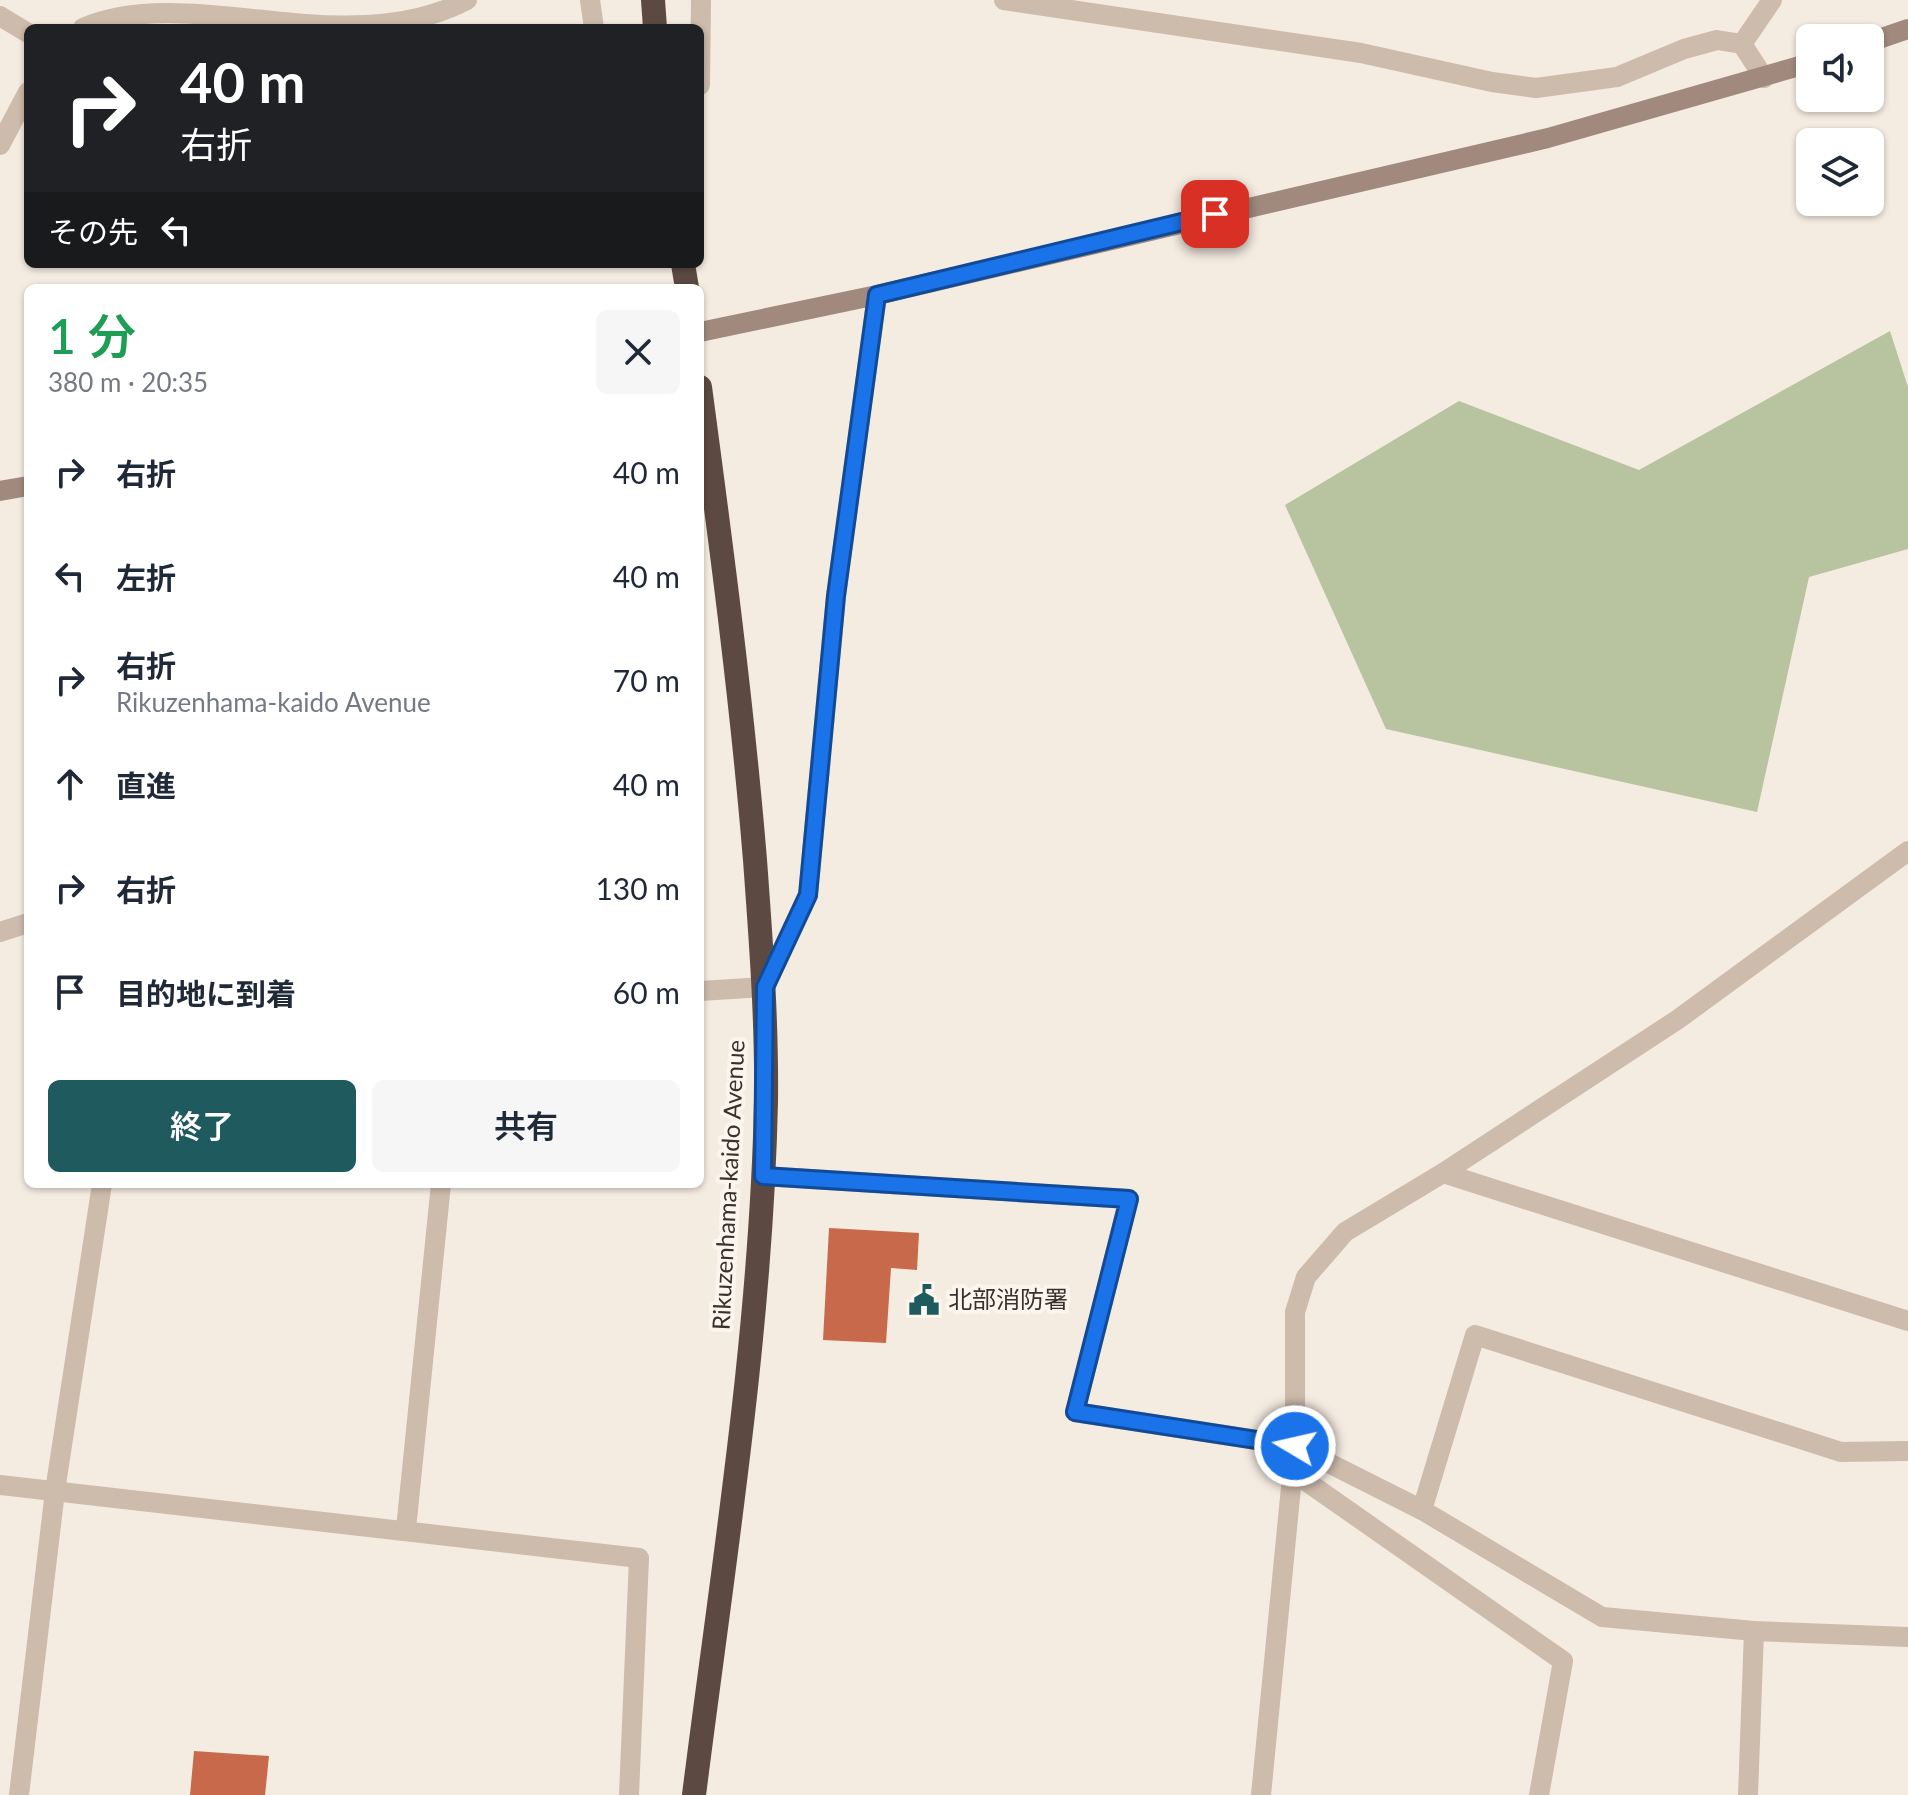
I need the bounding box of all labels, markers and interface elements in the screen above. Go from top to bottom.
map controls [1796,24,1884,216]
button: sound [1796,24,1884,112]
text: 40 m [180,48,305,115]
icon: right [48,56,152,160]
text: 右折 [180,122,252,166]
button: layers [1796,128,1884,216]
pin [1181,180,1249,248]
icon: arrive [1193,192,1237,236]
icon: left [154,208,198,252]
text: その先 [48,213,138,249]
text: 1 分 [48,307,136,364]
button: close [596,310,680,394]
text: 380 m · 20:35 [48,366,208,398]
icon: right [48,450,92,494]
text: 40 m [613,454,680,490]
text: 右折 [116,455,176,491]
icon: left [48,554,92,598]
text: 40 m [613,558,680,594]
text: 左折 [116,559,176,595]
text: 右折 [116,647,176,683]
icon: right [48,658,92,702]
text: 70 m [613,662,680,698]
text: Rikuzenhama-kaido Avenue [116,686,431,718]
icon: ahead [48,762,92,806]
text: 40 m [613,766,680,802]
text: 直進 [116,767,176,803]
icon: right [48,866,92,910]
text: 130 m [595,870,680,906]
text: 右折 [116,871,176,907]
icon: arrive [48,970,92,1014]
text: 60 m [613,974,680,1010]
text: 目的地に到着 [116,975,296,1011]
street label: Rikuzenhama-kaido Avenue [705,1039,750,1331]
button: 終了 [48,1080,356,1172]
button: 共有 [372,1080,680,1172]
public building icon: 北部消防署 [907,1283,941,1317]
place label: 北部消防署 [948,1284,1068,1313]
position arrow [1253,1404,1337,1488]

